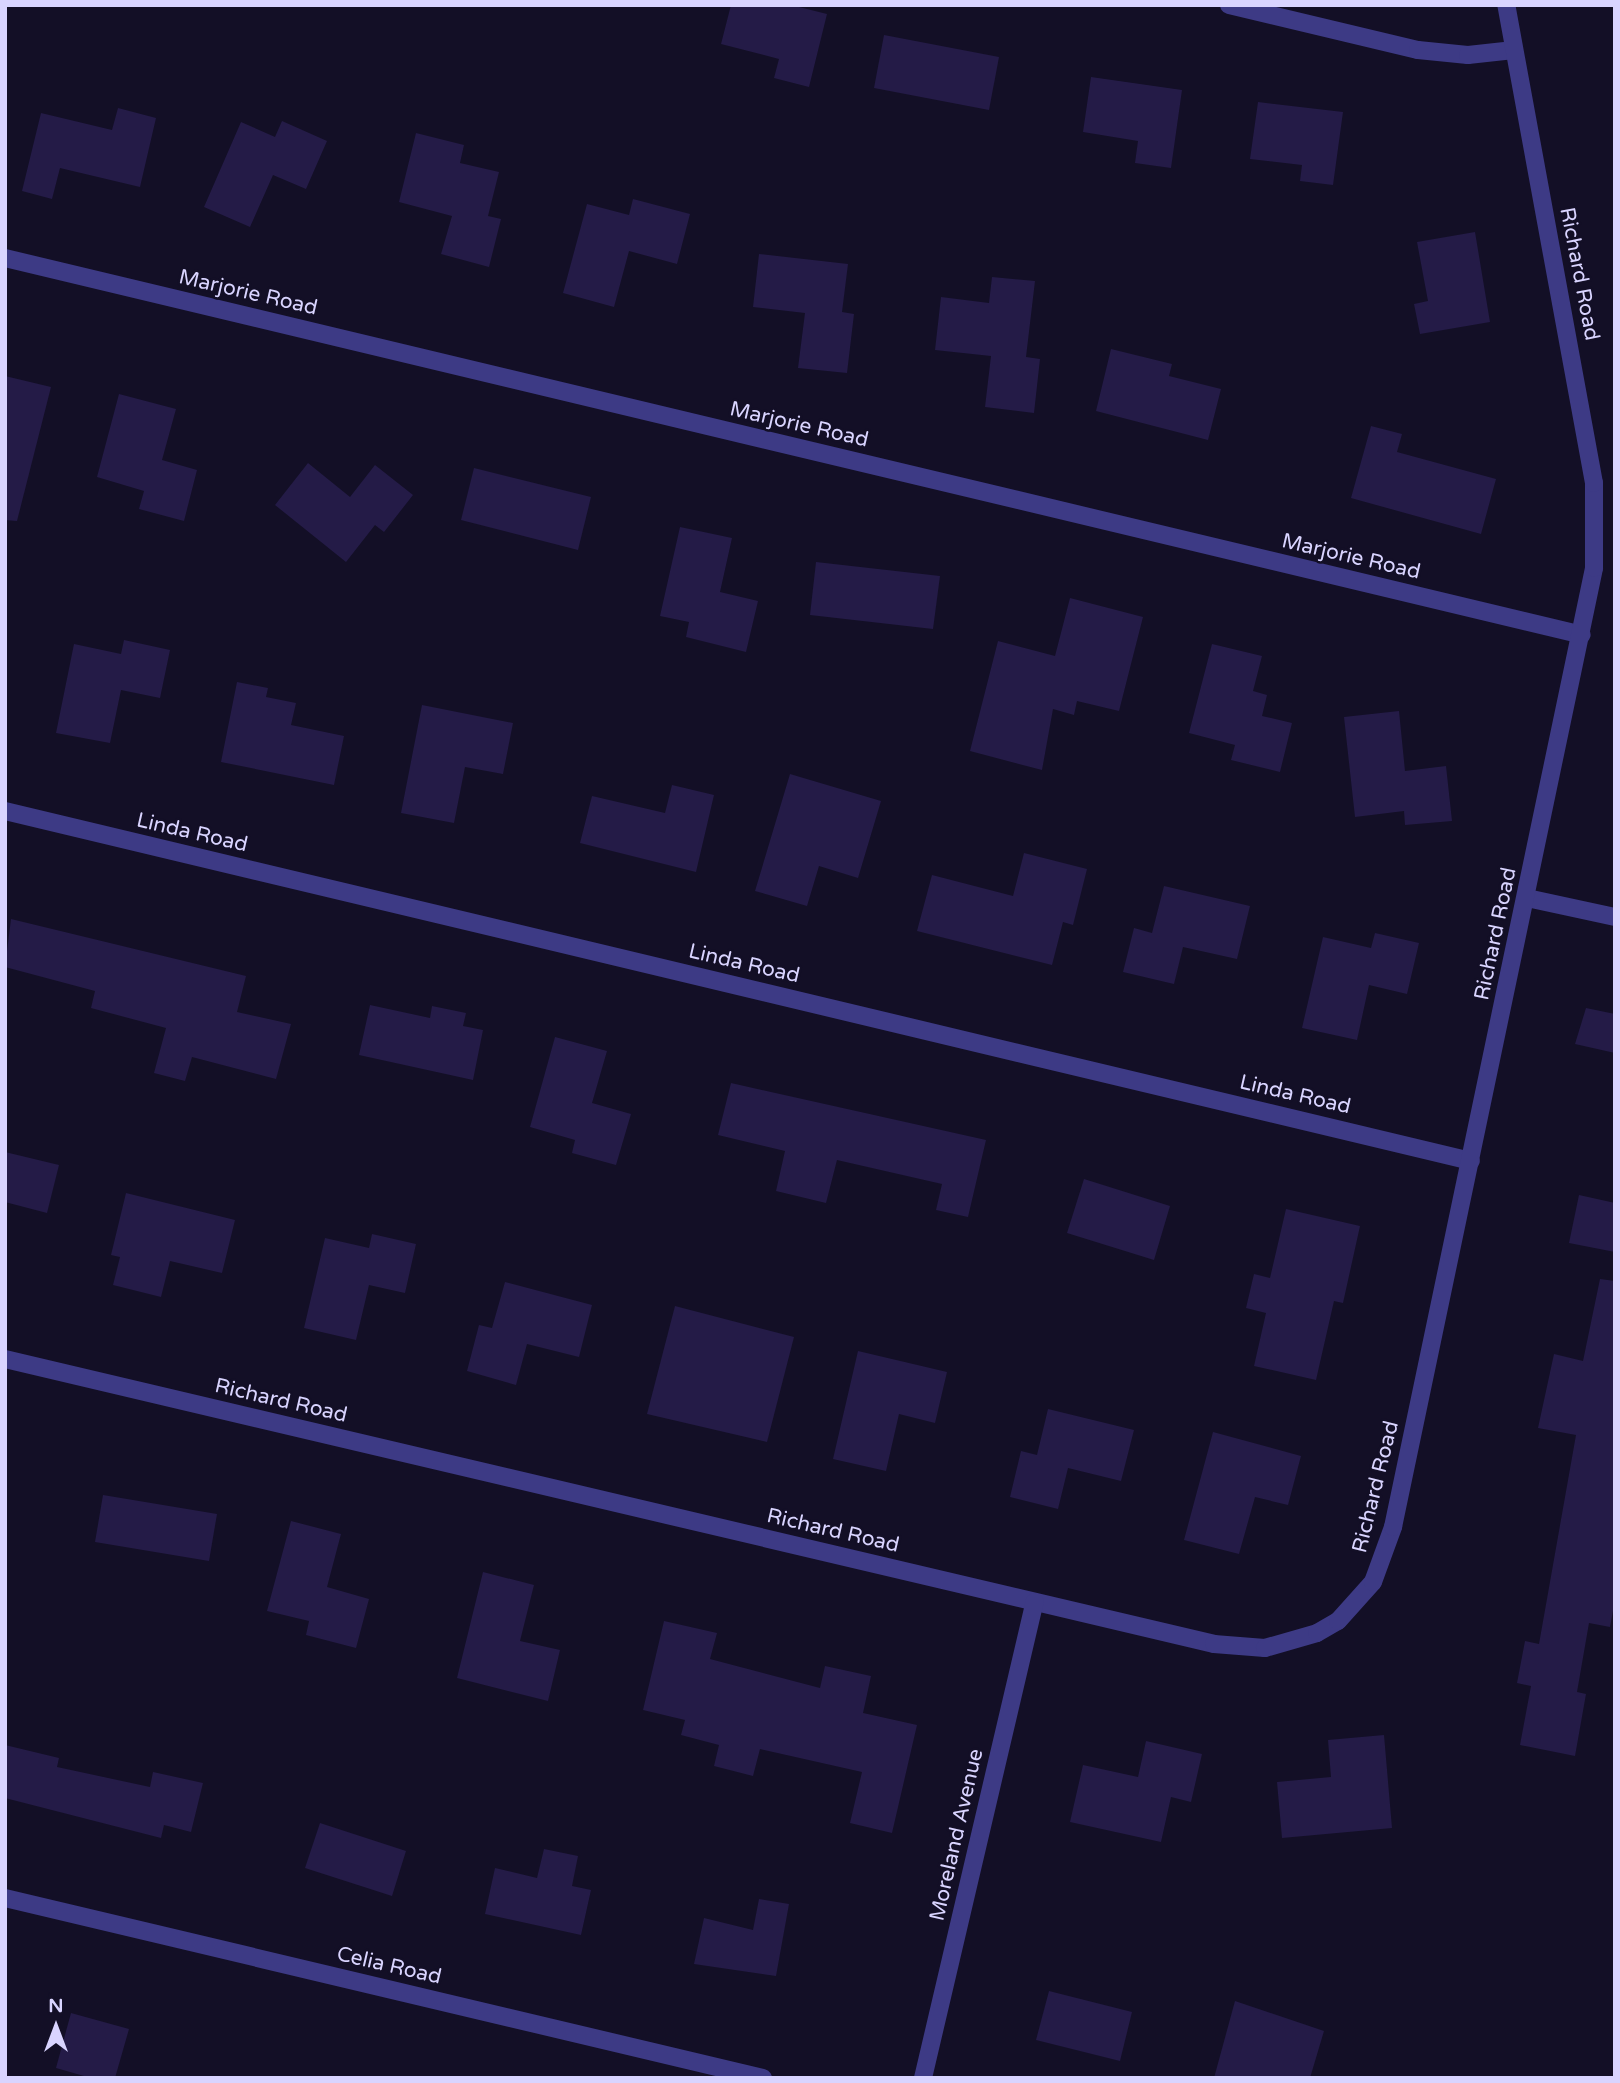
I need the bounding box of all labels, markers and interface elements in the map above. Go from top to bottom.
street label: Richard Road [1554,205,1604,343]
street label: Marjorie Road [176,265,320,321]
street label: Marjorie Road [727,397,871,453]
street label: Marjorie Road [1279,529,1423,585]
street label: Linda Road [134,808,250,858]
street label: Richard Road [1470,865,1522,1003]
street label: Linda Road [686,939,802,989]
street label: Linda Road [1237,1070,1353,1120]
street label: Richard Road [212,1374,350,1428]
street label: Richard Road [1347,1418,1405,1556]
street label: Richard Road [764,1504,902,1558]
street label: Moreland Avenue [925,1746,989,1924]
street label: Celia Road [334,1942,444,1990]
north arrow [21,1992,91,2062]
text: N [48,1995,64,2017]

